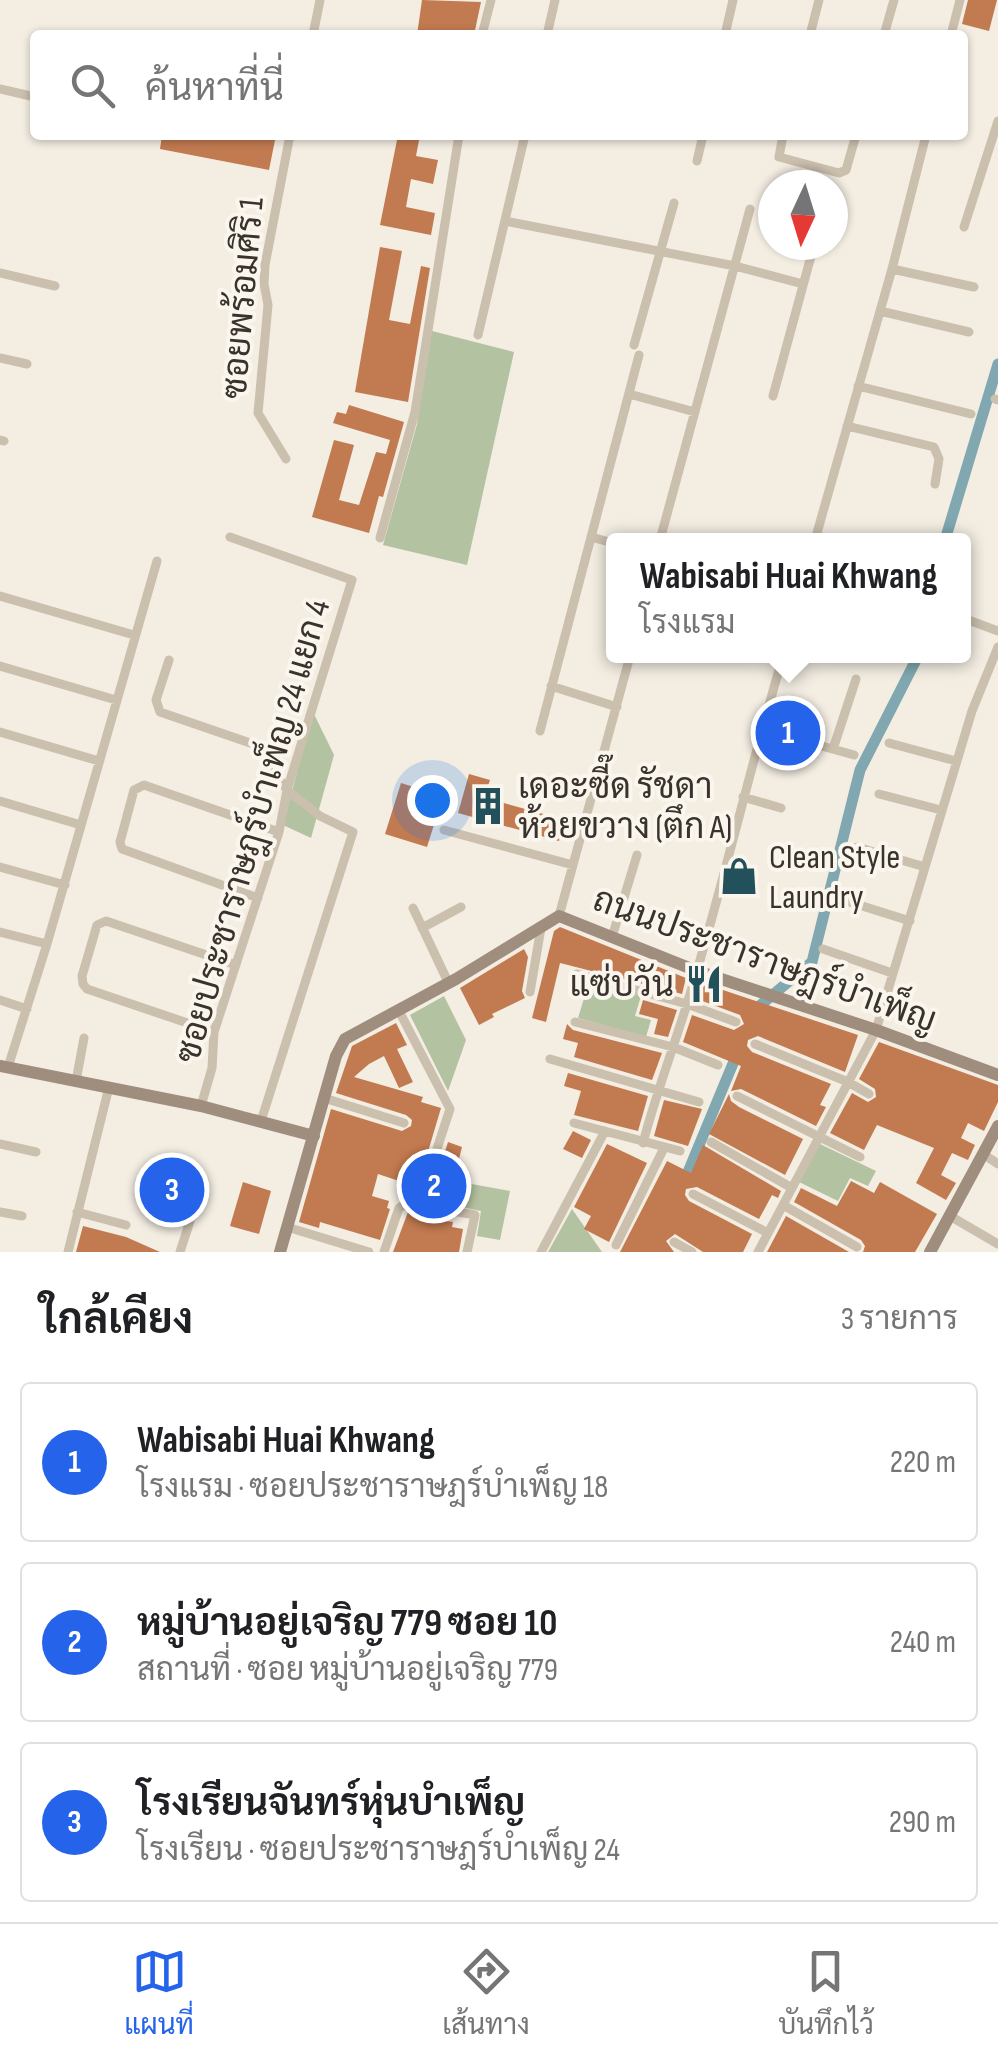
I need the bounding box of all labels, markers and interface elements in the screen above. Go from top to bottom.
search box [30,30,968,140]
icon: search [65,58,120,113]
text: ค้นหาที่นี่ [145,66,284,111]
north arrow [758,170,848,260]
street label: ซอยพร้อมศิริ 1 [210,195,274,401]
popup [606,533,971,663]
text: Wabisabi Huai Khwang [640,554,938,599]
street label: ซอยประชาราษฎร์บำเพ็ญ 24 แยก 4 [162,593,340,1068]
text: โรงแรม [640,604,735,643]
pin: 1 [756,696,820,770]
place label: เดอะซี๊ด รัชดา ห้วยขวาง (ตึก A) [518,754,732,849]
your location [407,775,458,826]
building icon: เดอะซี๊ด รัชดา ห้วยขวาง (ตึก A) [467,785,509,827]
place label: Clean Style Laundry [769,836,900,919]
shop icon: Clean Style Laundry [718,855,760,897]
street label: ถนนประชาราษฎร์บำเพ็ญ [587,874,944,1043]
place label: แซ่บวัน [569,963,674,1007]
restaurant icon: แซ่บวัน [683,963,725,1005]
pin: 2 [402,1148,466,1224]
pin: 3 [140,1152,204,1228]
text: ใกล้เคียง [40,1295,193,1346]
text: 3 รายการ [841,1300,958,1339]
text: Wabisabi Huai Khwang [137,1418,435,1463]
text: 1 [68,1443,81,1482]
text: 220 m [890,1443,956,1482]
text: โรงแรม · ซอยประชาราษฎร์บำเพ็ญ 18 [137,1468,608,1507]
text: หมู่บ้านอยู่เจริญ 779 ซอย 10 [137,1601,557,1646]
text: 2 [67,1623,82,1662]
text: 240 m [890,1623,956,1662]
text: สถานที่ · ซอย หมู่บ้านอยู่เจริญ 779 [137,1651,558,1690]
text: โรงเรียนจันทร์หุ่นบำเพ็ญ [137,1781,525,1826]
text: 3 [67,1803,82,1842]
text: 290 m [889,1803,956,1842]
text: โรงเรียน · ซอยประชาราษฎร์บำเพ็ญ 24 [137,1831,620,1870]
tab: แผนที่ [124,1944,194,2042]
tab: เส้นทาง [442,1944,530,2042]
tab: บันทึกไว้ [778,1944,874,2042]

